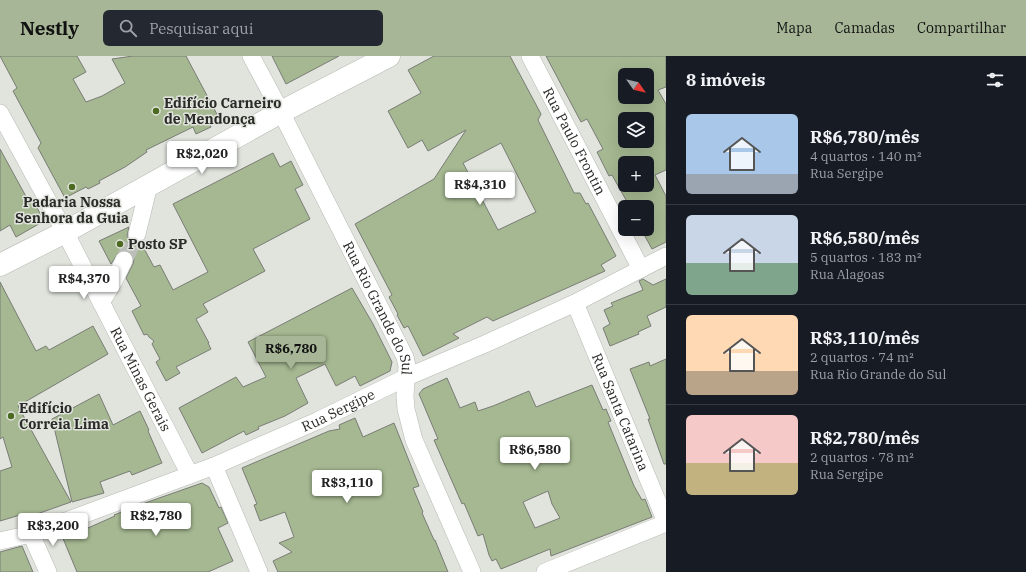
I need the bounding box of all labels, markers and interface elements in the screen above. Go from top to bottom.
search box [103,10,383,46]
text: Nestly [20,16,79,40]
icon: search [117,17,139,39]
text: Pesquisar aqui [149,19,253,38]
text: Mapa [776,19,812,37]
text: Camadas [834,19,895,37]
text: Compartilhar [917,19,1006,37]
north arrow [618,68,654,104]
map controls [618,68,654,236]
text: 8 imóveis [686,69,765,91]
icon: filters [984,69,1006,91]
street label: Rua Paulo Frontin [539,84,610,198]
place label: Edifício Carneiro de Mendonça [164,94,282,128]
marker: Edifício Carneiro de Mendonça [151,106,161,116]
button: layers [618,112,654,148]
text: R$6,780/mês [810,126,919,148]
icon: home [718,130,766,178]
pin: R$2,020 [165,141,239,175]
text: R$2,020 [176,145,228,162]
text: 4 quartos · 140 m² [810,148,921,165]
button: + [618,156,654,192]
text: Rua Sergipe [810,165,883,182]
pin: R$4,310 [443,172,517,206]
text: R$4,310 [454,176,506,193]
marker: Padaria Nossa Senhora da Guia [67,182,77,192]
place label: Padaria Nossa Senhora da Guia [15,193,129,227]
button: − [618,200,654,236]
text: R$6,580/mês [810,227,919,249]
icon: home [718,231,766,279]
place label: Posto SP [128,235,188,253]
street label: Rua Rio Grande do Sul [339,238,416,376]
marker: Posto SP [115,239,125,249]
text: 5 quartos · 183 m² [810,249,921,266]
pin: R$4,370 [47,266,121,300]
text: Rua Alagoas [810,266,884,283]
text: R$4,370 [58,270,110,287]
street label: Rua Minas Gerais [106,324,175,434]
text: R$3,110/mês [810,327,919,349]
icon: home [718,331,766,379]
pin: R$6,780 [254,336,328,370]
text: R$6,780 [265,340,317,357]
text: 2 quartos · 74 m² [810,349,914,366]
street label: Rua Santa Catarina [588,350,653,474]
text: Rua Rio Grande do Sul [810,366,946,383]
street label: Rua Sergipe [299,385,378,436]
place label: Edifício Correia Lima [19,399,109,433]
marker: Edifício Correia Lima [6,411,16,421]
text: R$2,780/mês [810,427,919,449]
icon: home [718,431,766,479]
pin: R$6,580 [498,437,572,471]
text: R$6,580 [509,441,561,458]
text: 2 quartos · 78 m² [810,449,914,466]
text: Rua Sergipe [810,466,883,483]
pin: R$3,110 [310,470,384,504]
text: R$3,110 [321,474,373,491]
pin: R$2,780 [119,503,193,537]
text: R$2,780 [130,507,182,524]
pin: R$3,200 [16,513,90,547]
text: R$3,200 [27,517,79,534]

